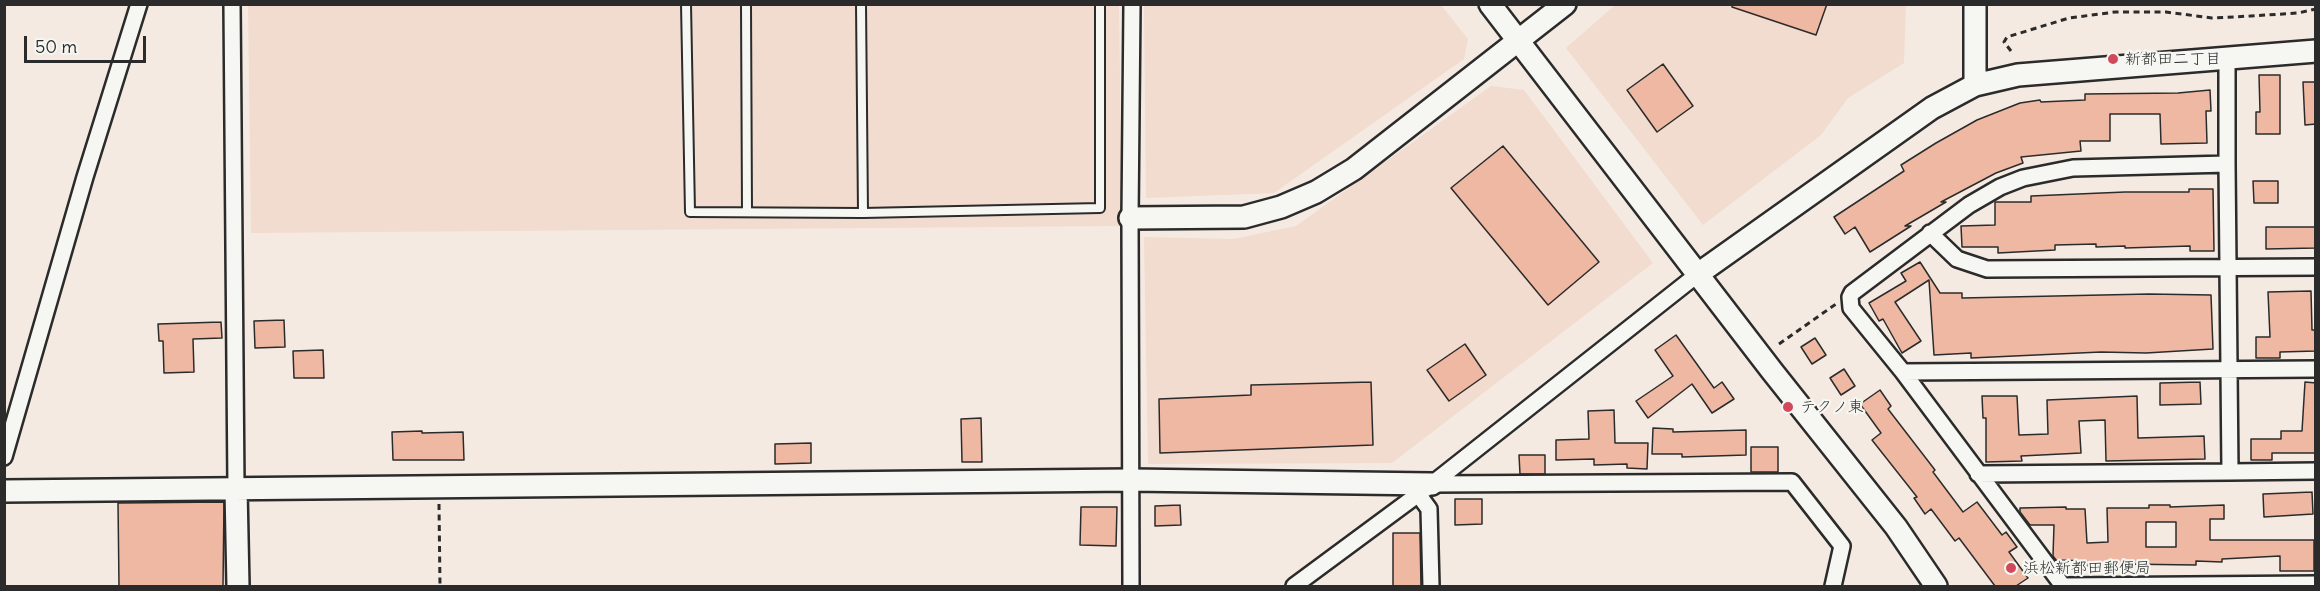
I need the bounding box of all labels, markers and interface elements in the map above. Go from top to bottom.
scale bar [27,24,148,62]
text: 50 m [35,35,77,58]
place label: 新都田二丁目 [2125,49,2221,69]
marker: 新都田二丁目 [2106,52,2120,66]
place label: テクノ東 [1800,397,1864,417]
marker: テクノ東 [1781,400,1795,414]
place label: 浜松新都田郵便局 [2023,558,2151,578]
marker: 浜松新都田郵便局 [2004,561,2018,575]

